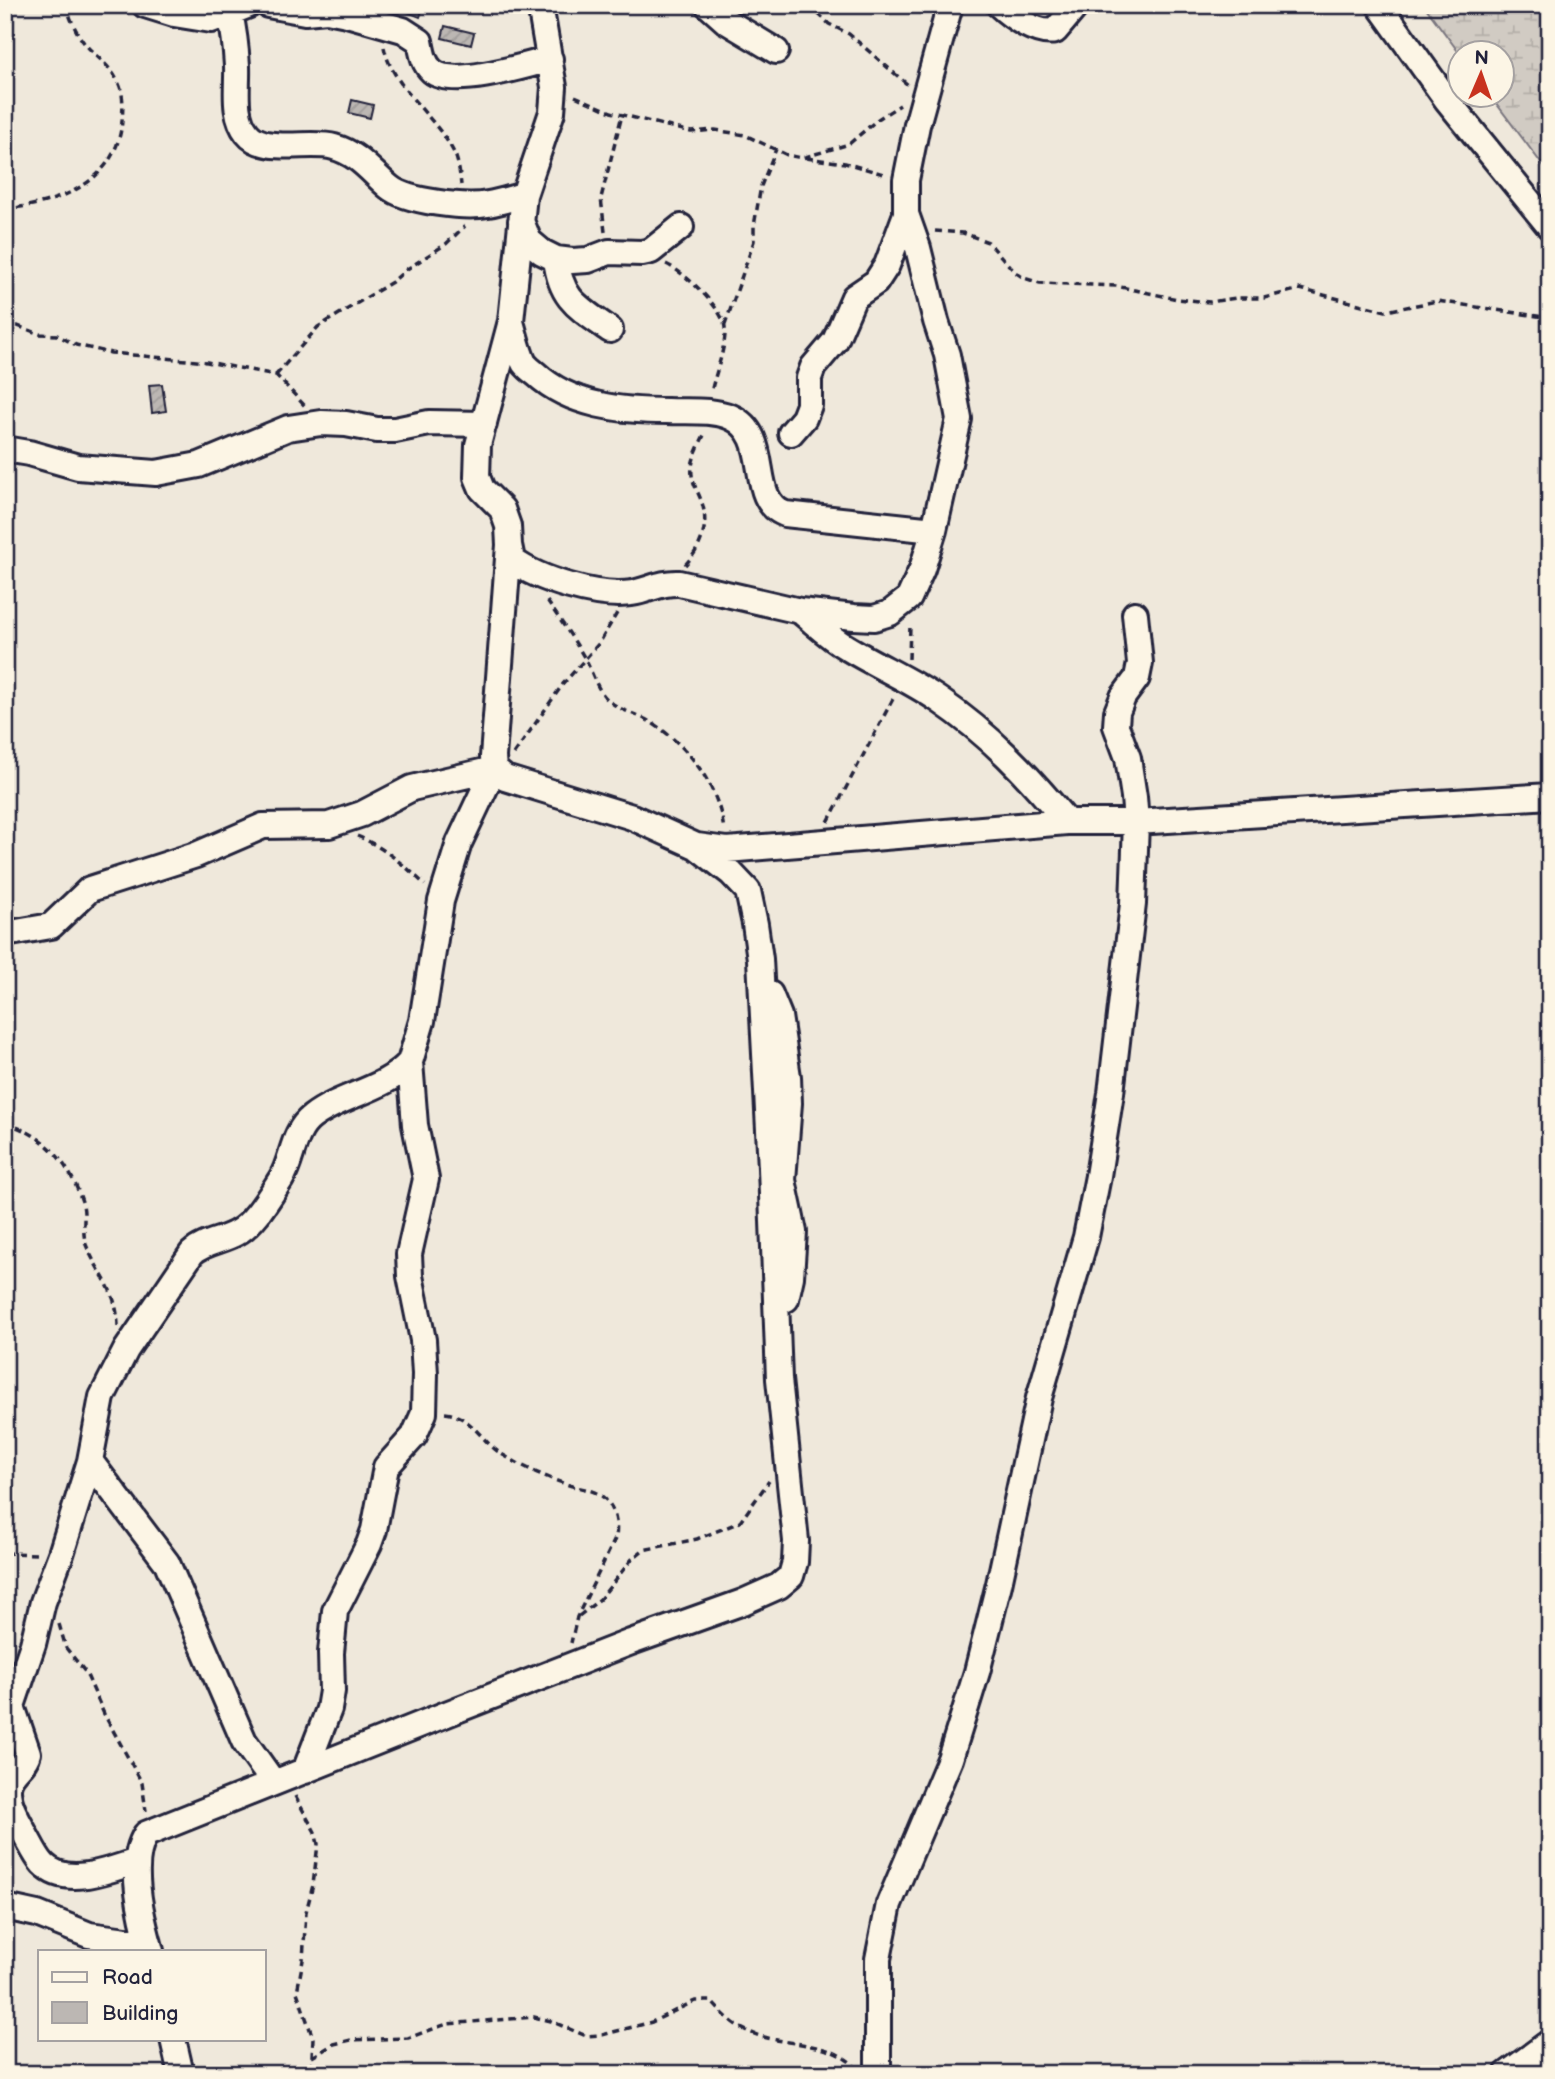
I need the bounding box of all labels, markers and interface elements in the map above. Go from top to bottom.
north arrow [1446,38,1516,108]
text: N [1474,47,1489,70]
legend [38,1950,266,2040]
text: Road [102,1965,153,1990]
text: Building [102,2001,178,2026]

